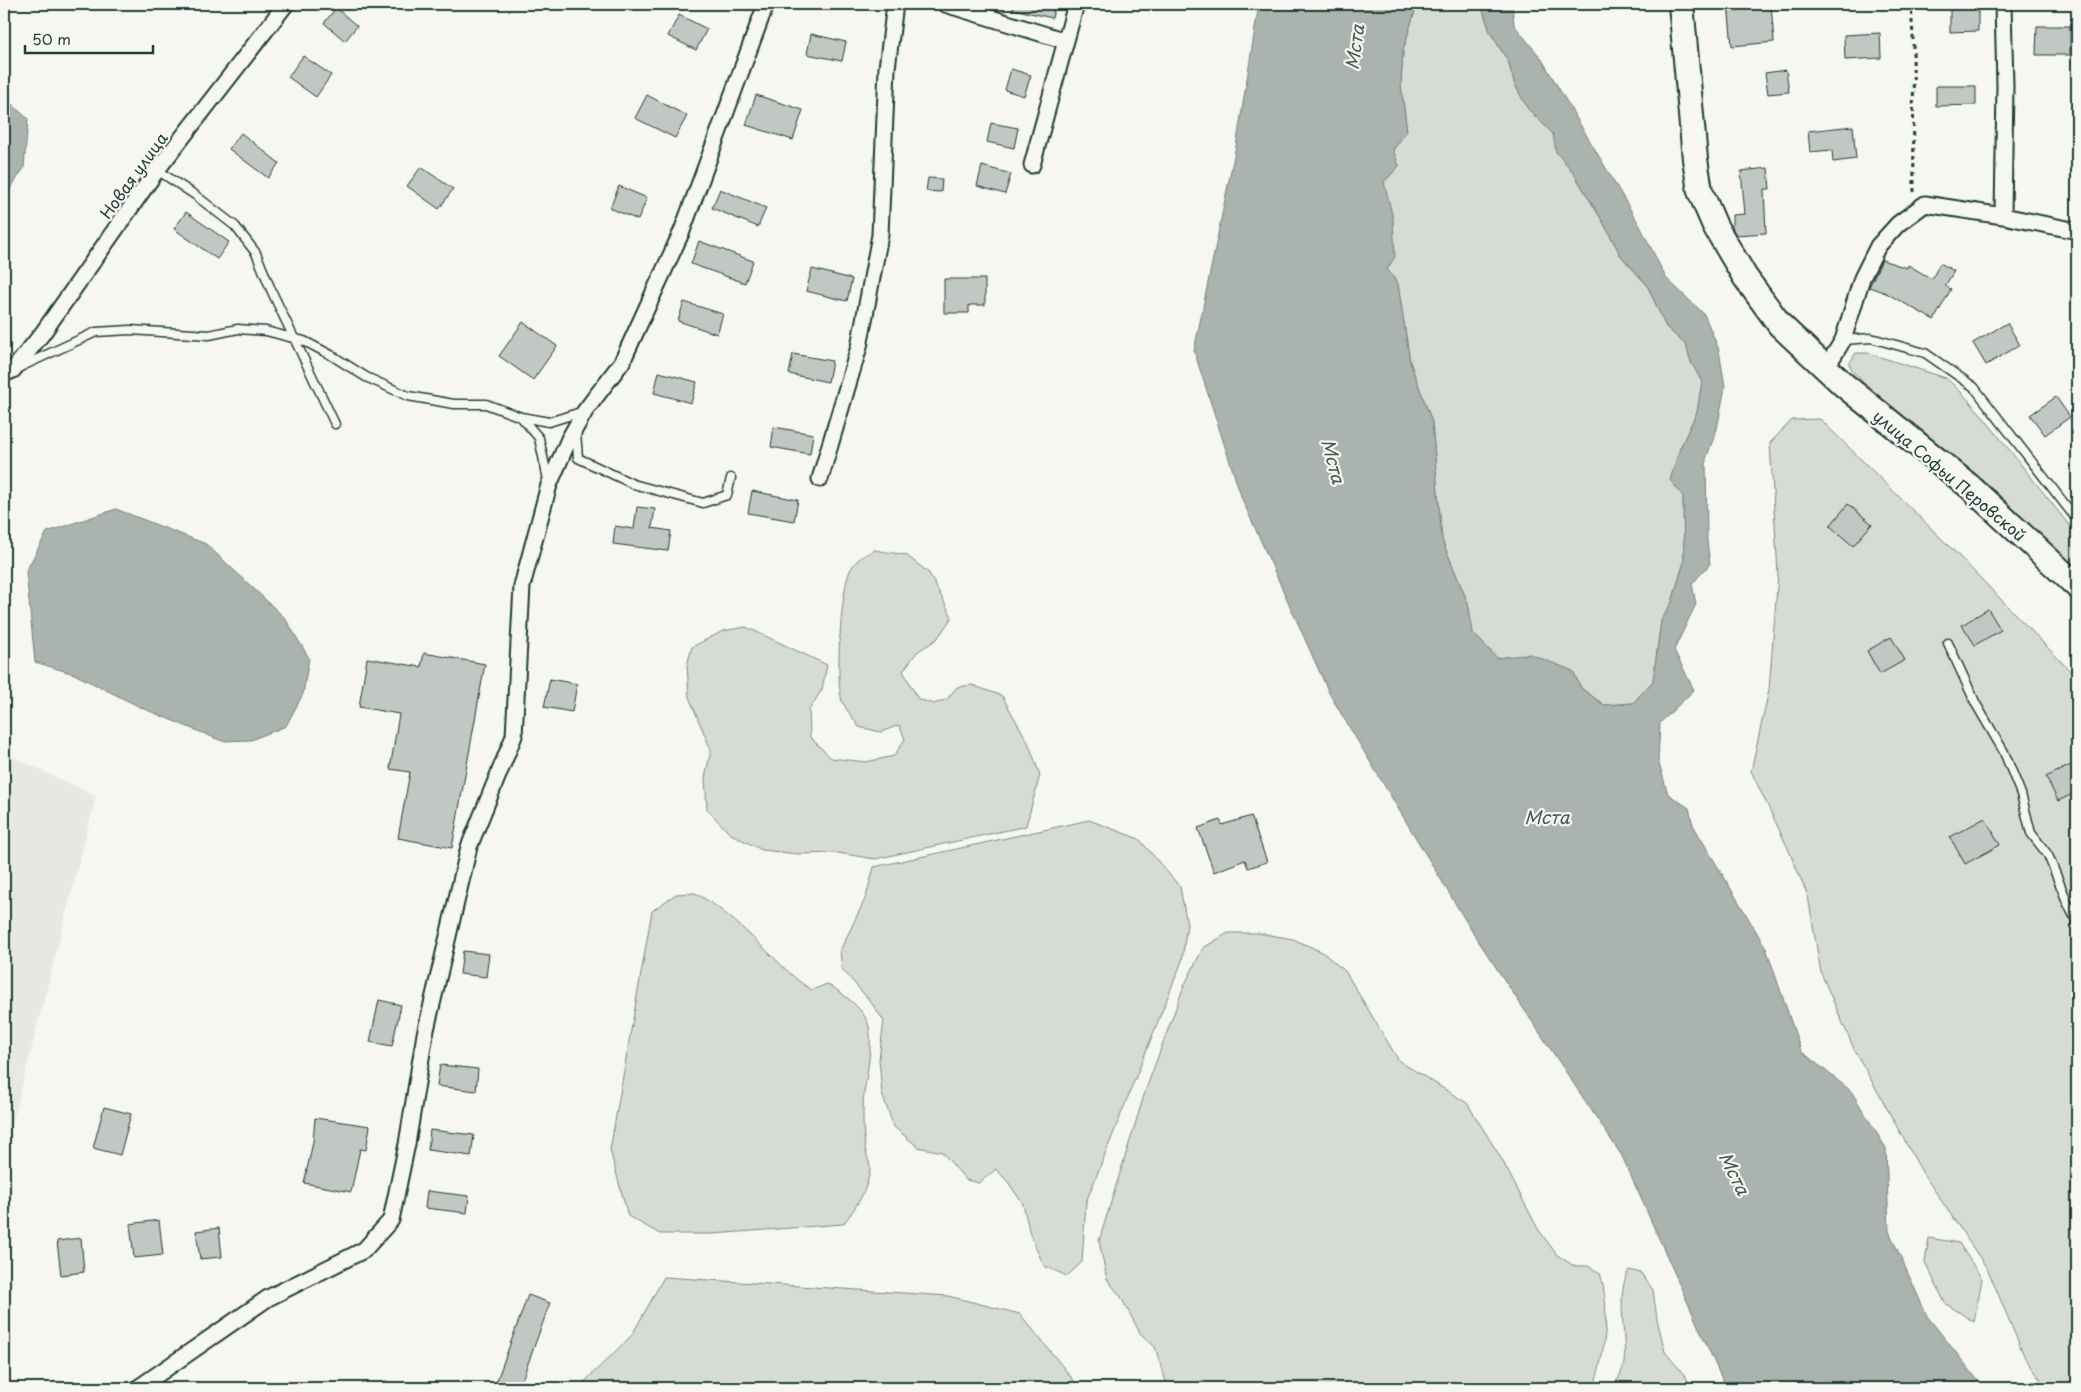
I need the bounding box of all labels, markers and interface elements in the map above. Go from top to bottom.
scale bar [25,22,152,54]
water label: Мста [1337,22,1371,71]
text: 50 m [32,27,71,50]
street label: Новая улица [93,127,173,223]
street label: улица Софьи Перовской [1868,404,2032,546]
water label: Мста [1315,436,1353,487]
water label: Мста [1524,803,1571,830]
water label: Мста [1713,1147,1758,1200]

